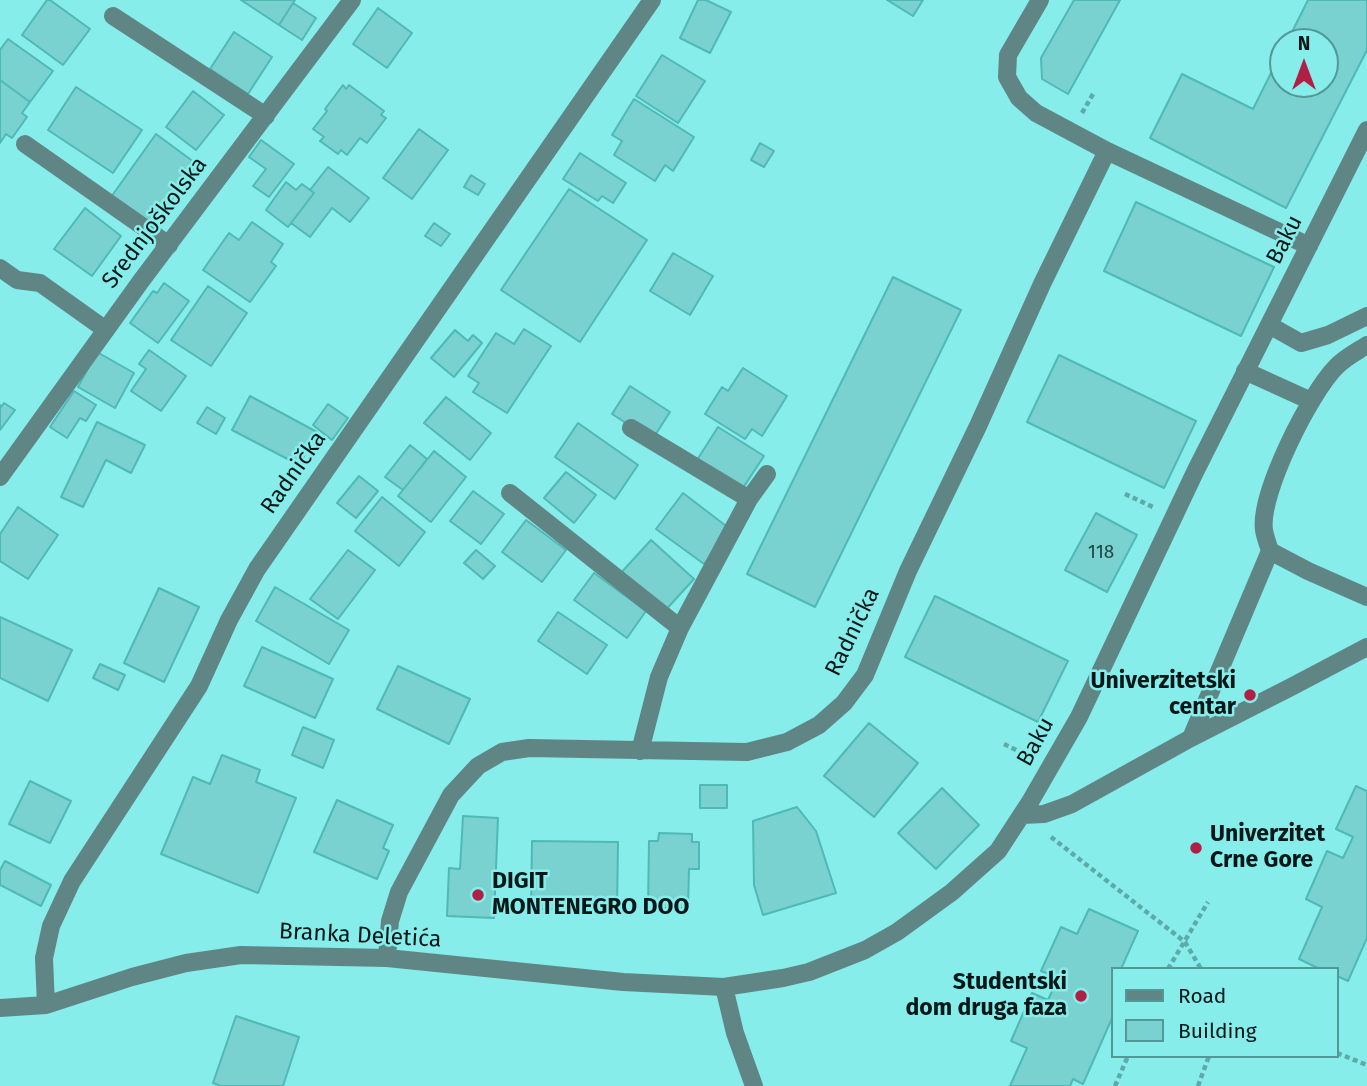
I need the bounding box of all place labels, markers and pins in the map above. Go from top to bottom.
place label: Univerzitetski centar [1091,668,1236,722]
marker: Univerzitetski centar [1242,687,1258,703]
place label: Univerzitet Crne Gore [1210,821,1325,875]
marker: Univerzitet Crne Gore [1188,840,1204,856]
place label: DIGIT MONTENEGRO DOO [492,868,689,922]
marker: DIGIT MONTENEGRO DOO [470,887,486,903]
place label: Studentski dom druga faza [905,969,1067,1023]
marker: Studentski dom druga faza [1073,988,1089,1004]

